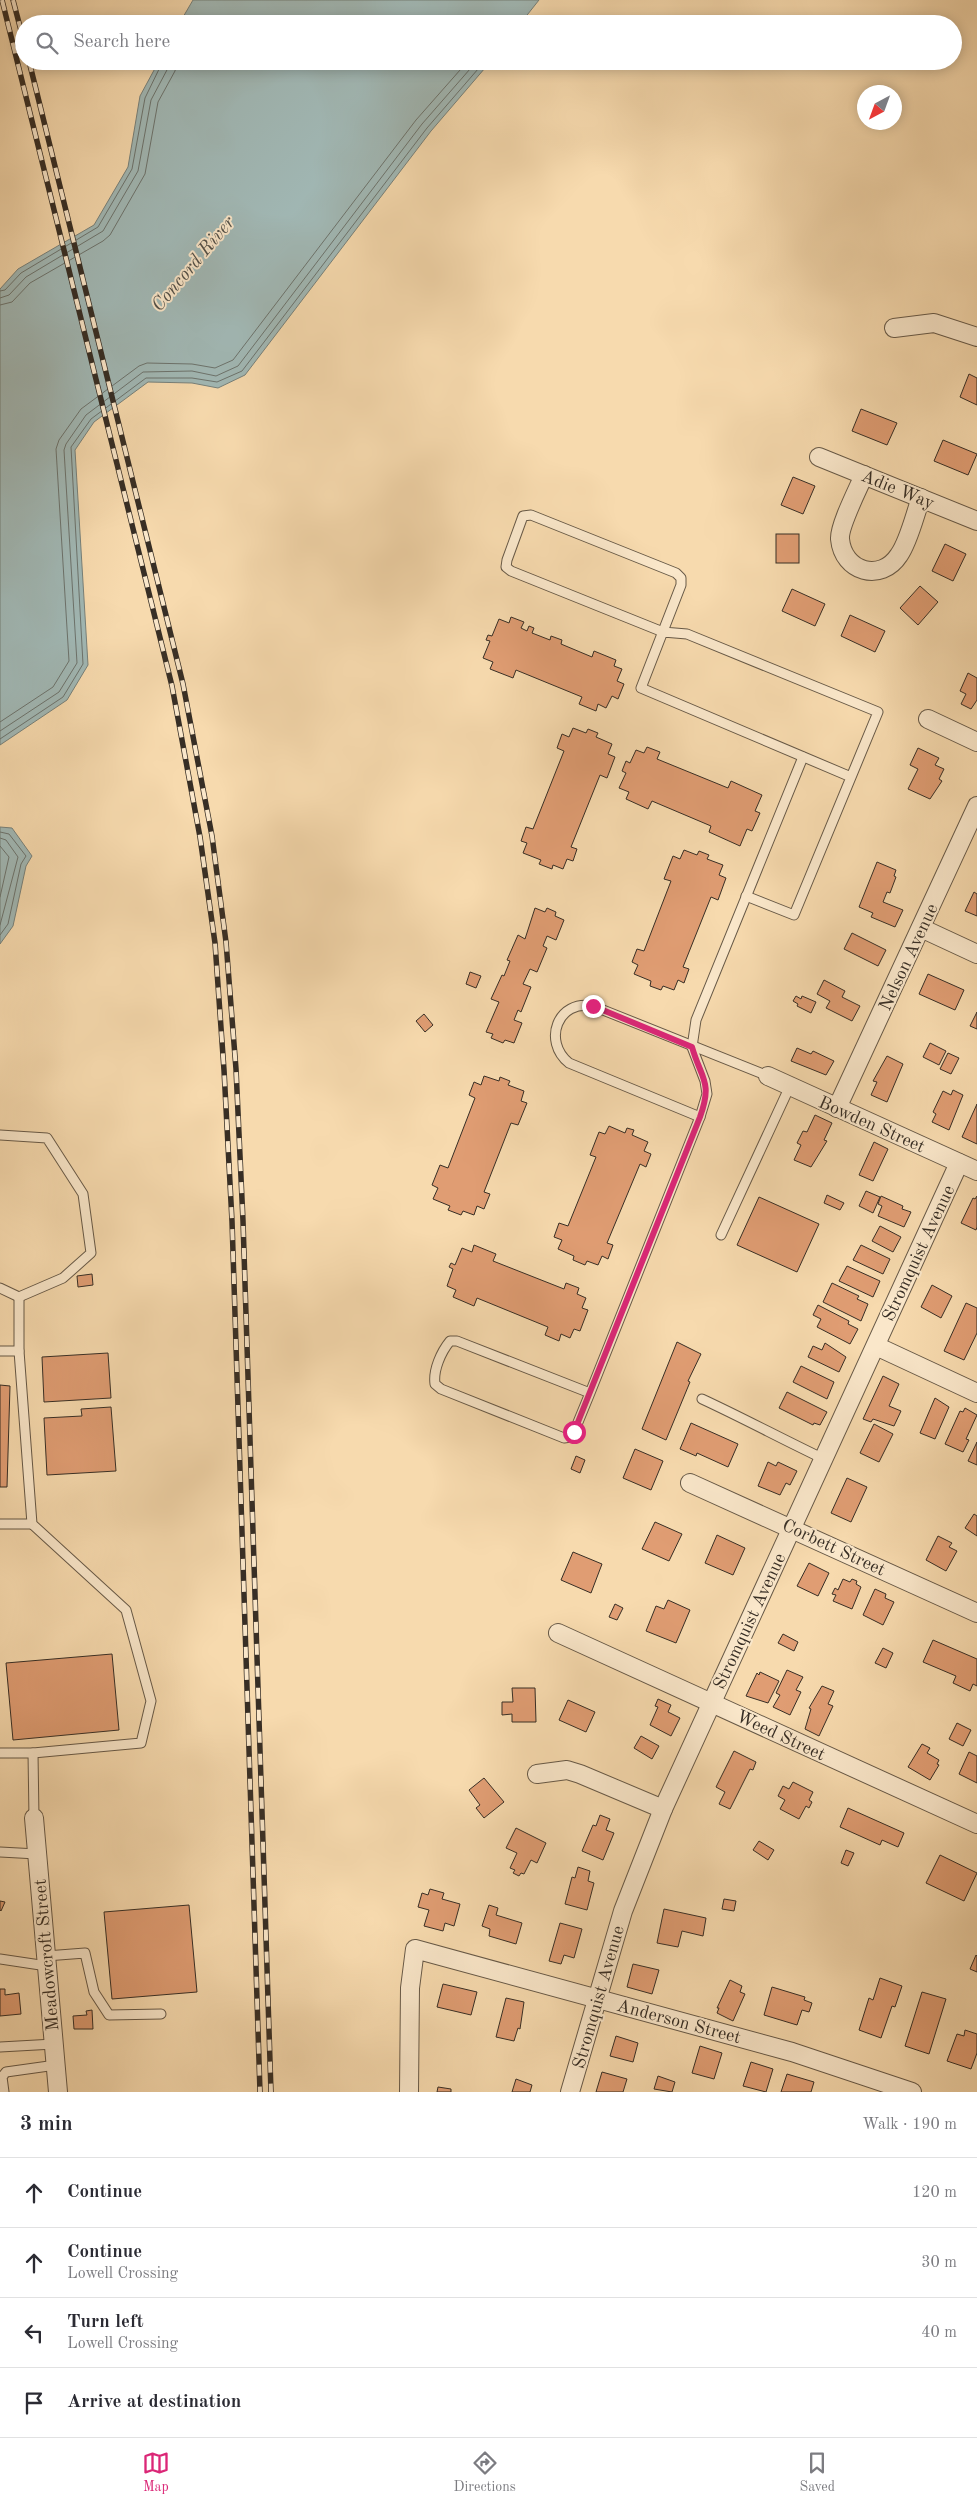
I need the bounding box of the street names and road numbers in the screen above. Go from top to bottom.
street label: Adie Way [858,467,937,513]
street label: Nelson Avenue [876,901,942,1014]
street label: Bowden Street [816,1093,927,1156]
street label: Stromquist Avenue [879,1183,958,1324]
street label: Corbett Street [779,1516,888,1580]
street label: Stromquist Avenue [710,1551,789,1692]
street label: Weed Street [733,1707,828,1764]
street label: Meadowcroft Street [31,1878,63,2032]
street label: Stromquist Avenue [570,1924,628,2071]
street label: Anderson Street [615,1997,743,2047]

